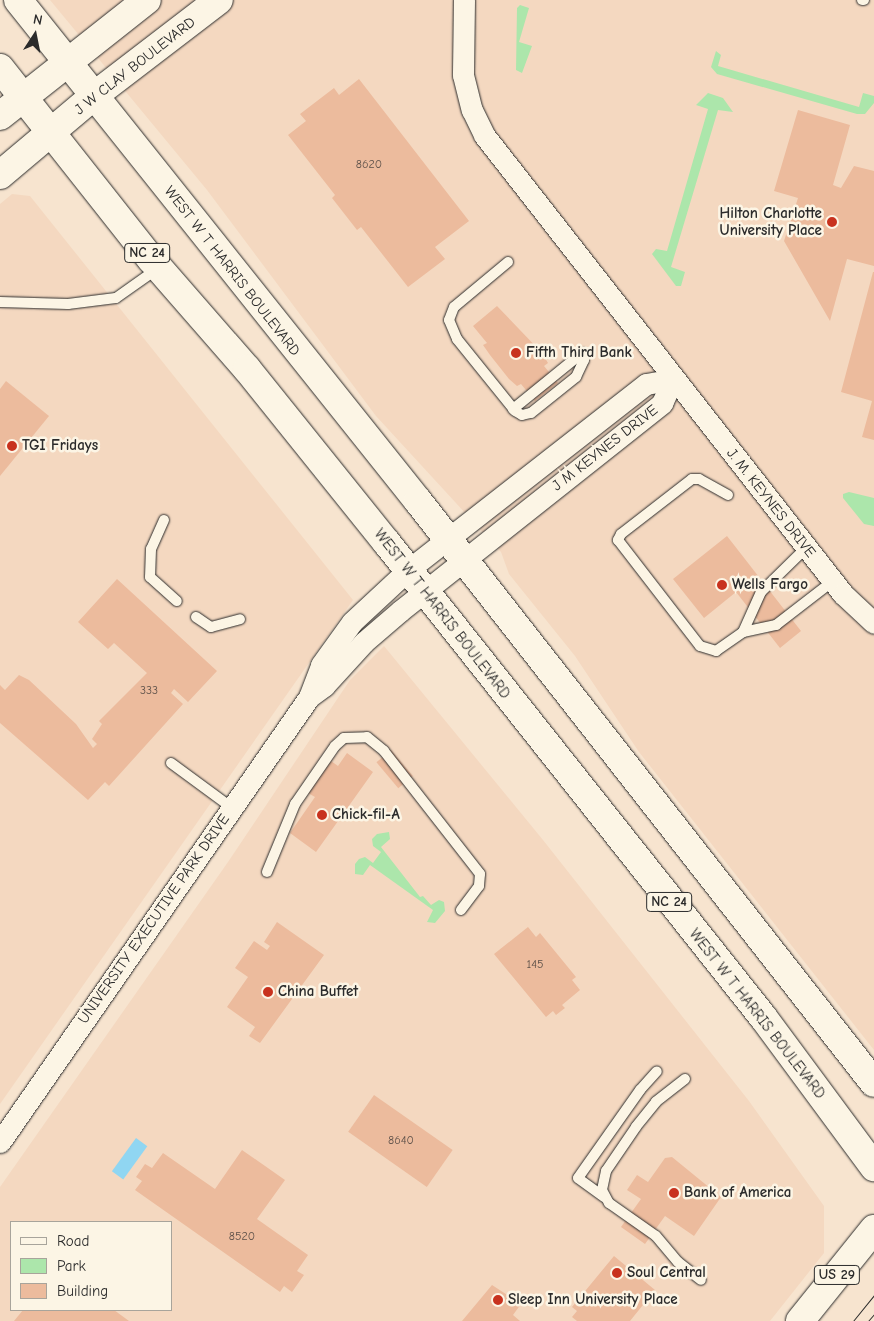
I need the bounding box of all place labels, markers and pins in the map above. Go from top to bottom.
place label: Hilton Charlotte University Place [720,204,822,239]
marker: Hilton Charlotte University Place [826,216,838,228]
place label: Fifth Third Bank [526,344,632,362]
marker: Fifth Third Bank [510,347,522,359]
place label: TGI Fridays [22,437,98,455]
marker: TGI Fridays [6,440,18,452]
place label: Wells Fargo [732,576,808,594]
marker: Wells Fargo [716,579,728,591]
place label: Chick-fil-A [332,806,400,824]
marker: Chick-fil-A [316,809,328,821]
place label: China Buffet [278,983,358,1001]
marker: China Buffet [262,986,274,998]
place label: Bank of America [684,1184,791,1202]
marker: Bank of America [668,1187,680,1199]
place label: Soul Central [627,1264,706,1282]
marker: Soul Central [611,1267,623,1279]
place label: Sleep Inn University Place [508,1291,678,1309]
marker: Sleep Inn University Place [492,1294,504,1306]

